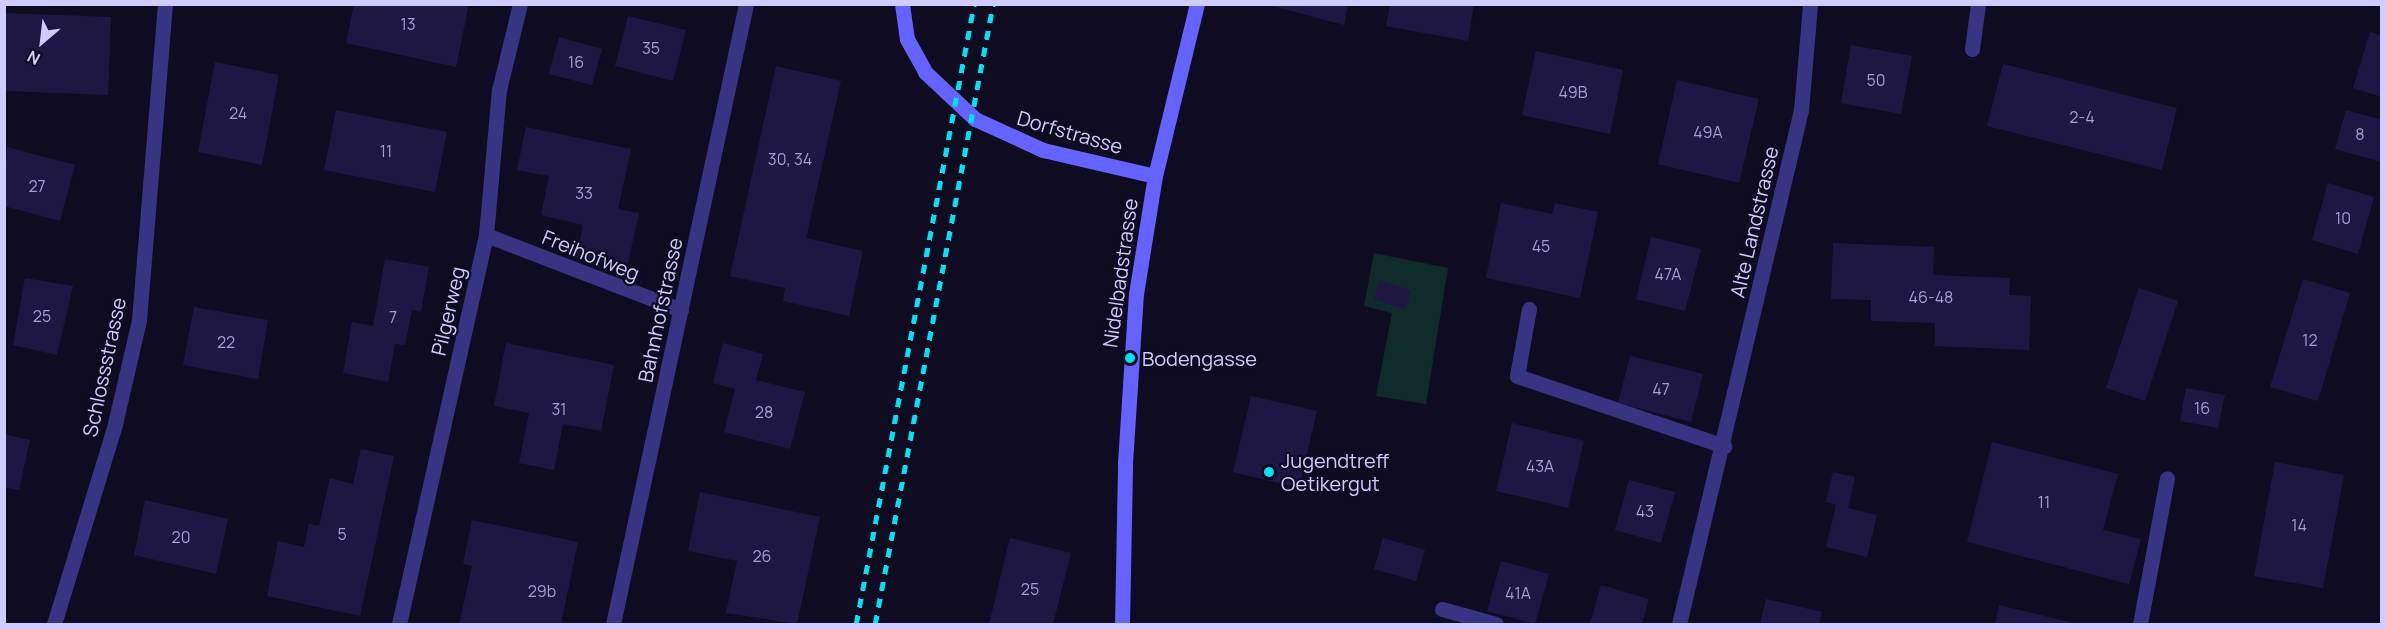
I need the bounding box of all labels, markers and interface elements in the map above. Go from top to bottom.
north arrow [12,12,72,72]
house number: 13 [400,14,416,34]
house number: 35 [642,38,660,58]
text: N [23,45,44,70]
house number: 16 [568,52,584,72]
house number: 50 [1867,70,1885,90]
house number: 49B [1558,82,1588,102]
house number: 24 [229,103,247,123]
street label: Dorfstrasse [1014,105,1126,159]
house number: 2-4 [2069,107,2095,127]
house number: 49A [1693,122,1723,142]
house number: 8 [2355,124,2365,144]
house number: 11 [380,141,392,161]
street label: Alte Landstrasse [1725,144,1783,300]
house number: 30, 34 [768,149,812,169]
house number: 27 [28,176,46,196]
house number: 33 [575,183,593,203]
street label: Nidelbadstrasse [1098,197,1142,349]
house number: 10 [2335,208,2351,228]
street label: Freihofweg [539,225,643,285]
street label: Bahnhofstrasse [633,236,687,384]
house number: 45 [1532,236,1550,256]
street label: Pilgerweg [426,264,470,358]
house number: 47A [1655,264,1681,284]
house number: 46-48 [1909,287,1953,307]
street label: Schlossstrasse [78,295,130,439]
house number: 25 [33,306,51,326]
house number: 7 [389,307,397,327]
house number: 12 [2302,330,2318,350]
house number: 22 [217,332,235,352]
place label: Bodengasse [1142,346,1257,370]
marker: Bodengasse [1123,351,1137,365]
house number: 47 [1652,379,1670,399]
house number: 16 [2194,398,2210,418]
house number: 31 [551,399,567,419]
house number: 28 [755,402,773,422]
place label: Jugendtreff Oetikergut [1281,448,1389,495]
house number: 43A [1526,456,1554,476]
marker: Jugendtreff Oetikergut [1262,465,1276,479]
house number: 11 [2038,492,2050,512]
house number: 43 [1636,501,1654,521]
house number: 14 [2291,515,2307,535]
house number: 5 [337,524,347,544]
house number: 20 [172,527,190,547]
house number: 26 [752,546,772,566]
house number: 25 [1021,579,1039,599]
house number: 29b [528,581,556,601]
house number: 41A [1505,583,1531,603]

